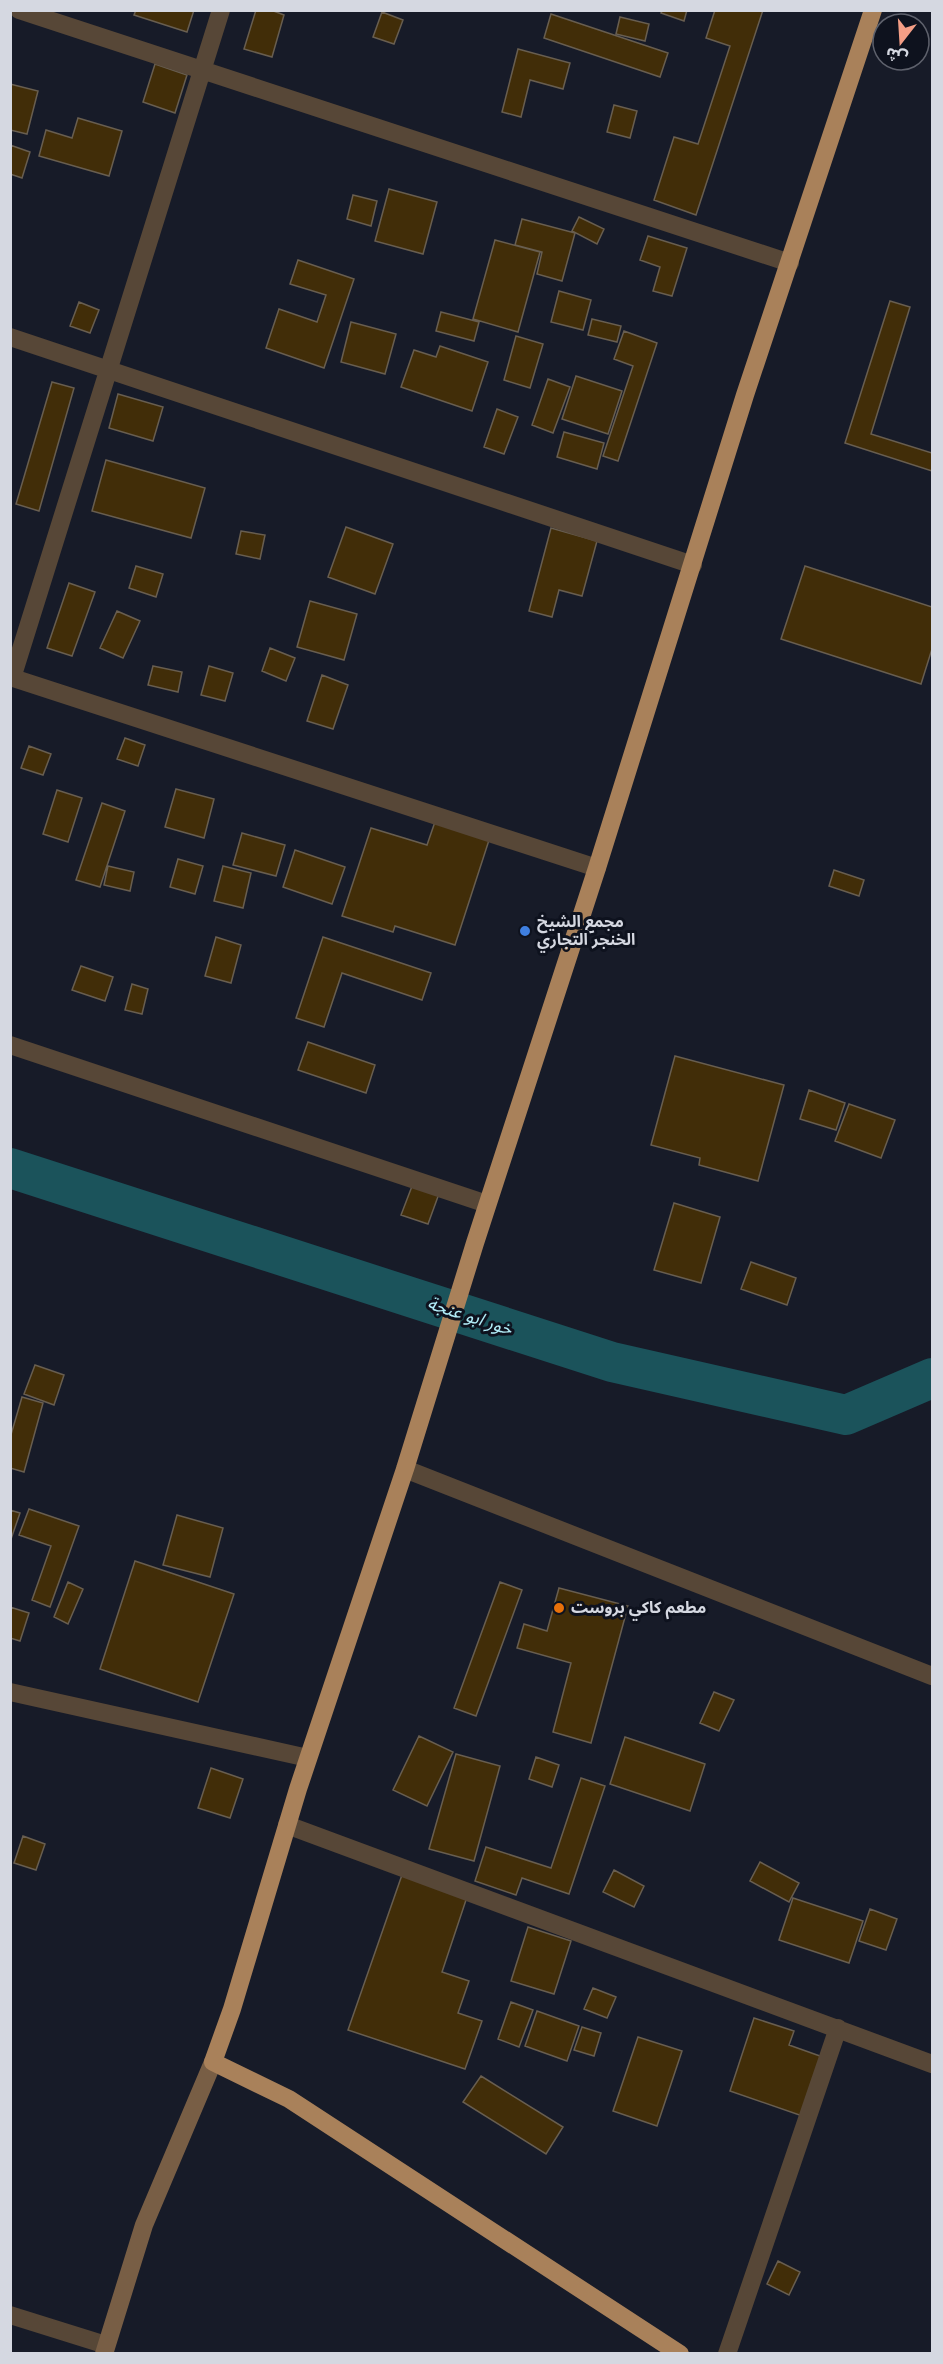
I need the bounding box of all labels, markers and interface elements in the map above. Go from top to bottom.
north arrow [871,12,931,72]
text: ش [883,43,910,68]
place label: مجمع الشيخ الخنجر التجاري [537,912,635,953]
marker: مجمع الشيخ الخنجر التجاري [518,924,532,938]
water label: خور ابو عنجة [425,1292,516,1340]
place label: مطعم كاكي بروست [571,1598,706,1621]
marker: مطعم كاكي بروست [552,1601,566,1615]

